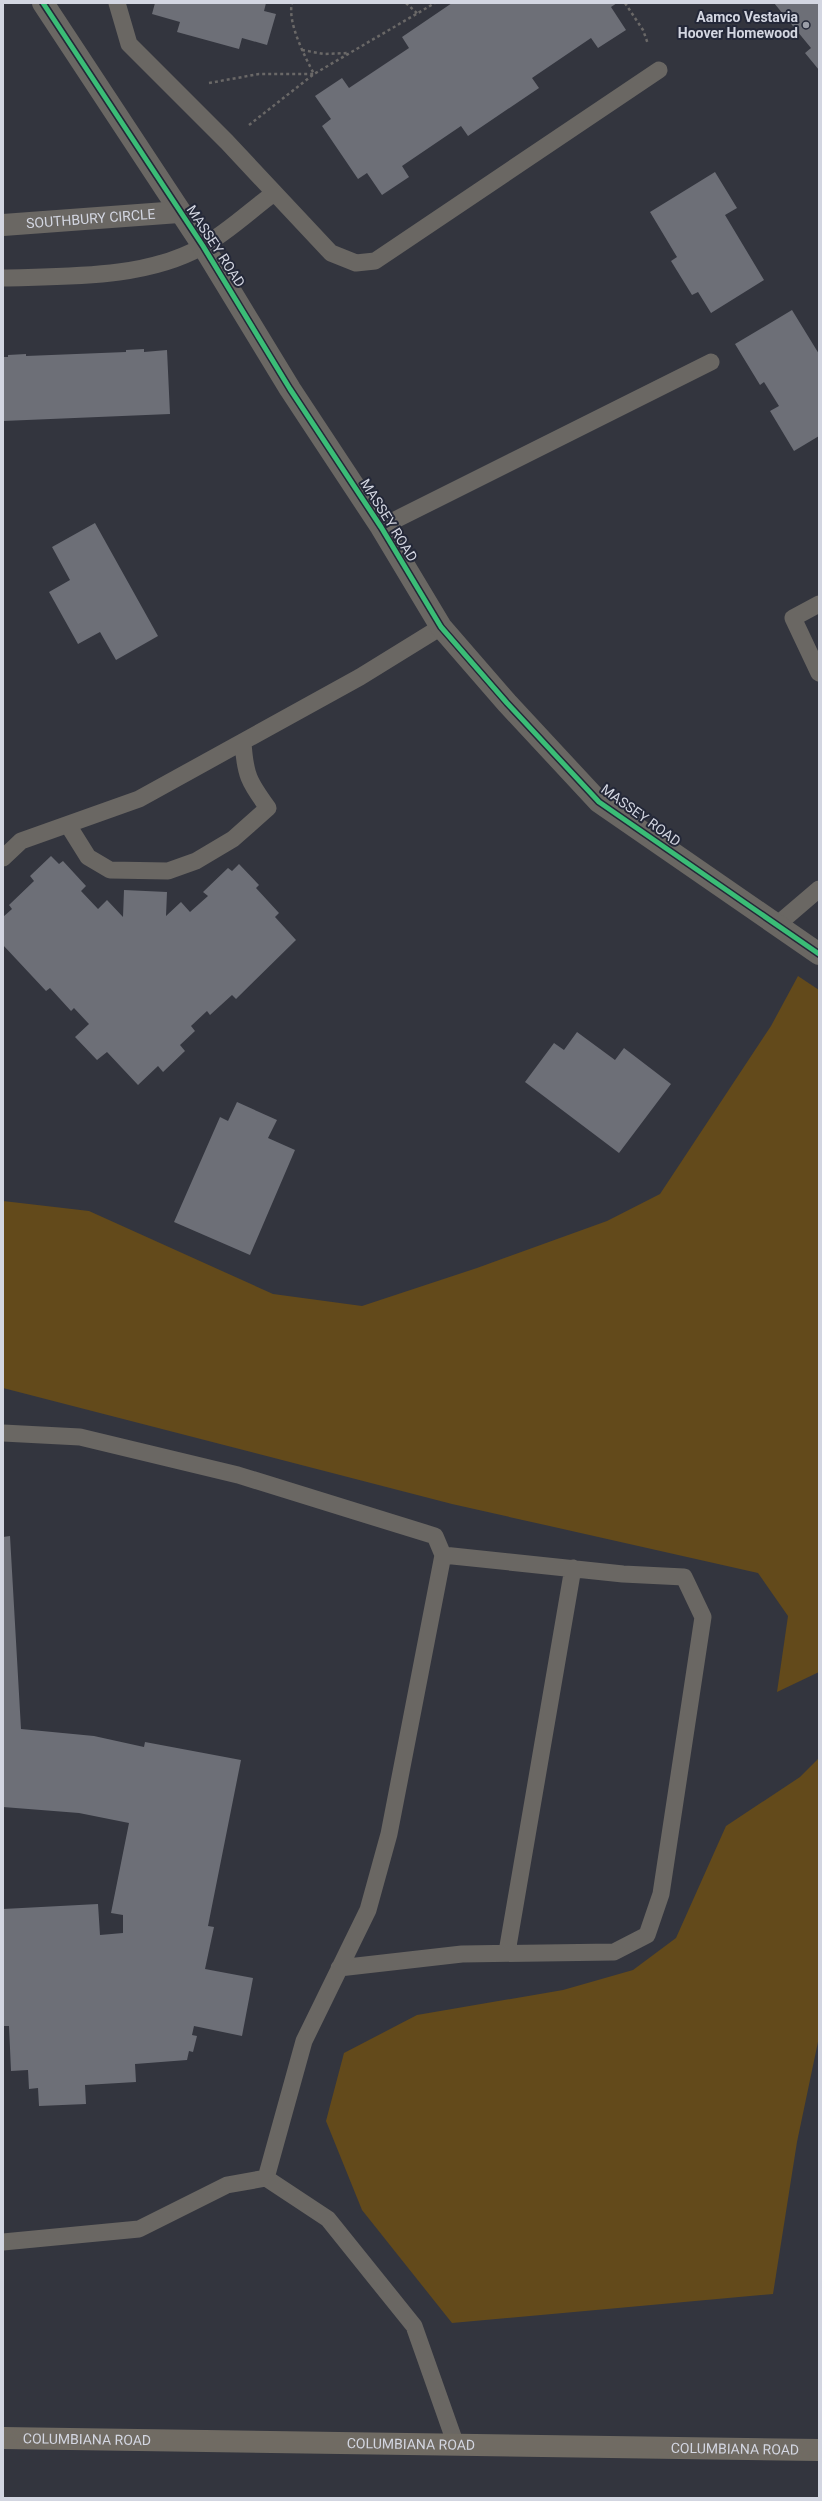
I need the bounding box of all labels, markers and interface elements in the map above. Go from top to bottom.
place label: Aamco Vestavia Hoover Homewood [678,9,799,41]
marker: Aamco Vestavia Hoover Homewood [801,20,811,30]
street label: MASSEY ROAD [184,202,248,290]
street label: SOUTHBURY CIRCLE [26,206,156,231]
street label: MASSEY ROAD [357,476,421,564]
street label: MASSEY ROAD [598,781,684,849]
street label: COLUMBIANA ROAD [23,2430,151,2448]
street label: COLUMBIANA ROAD [347,2435,475,2453]
street label: COLUMBIANA ROAD [671,2440,799,2458]

